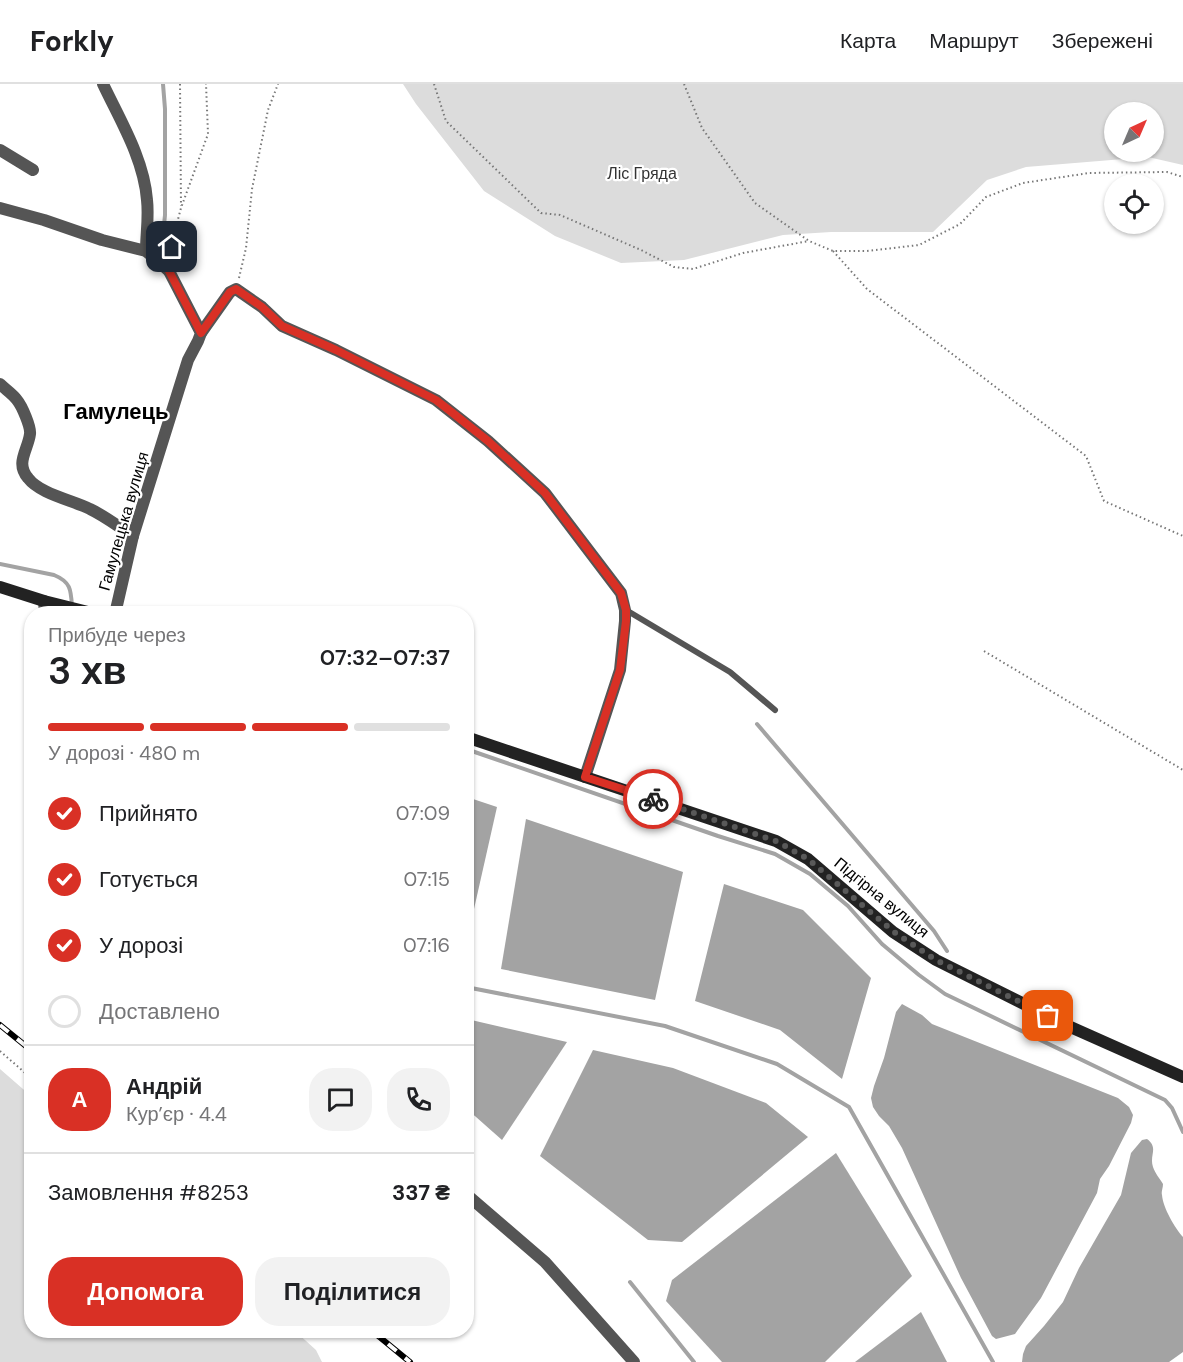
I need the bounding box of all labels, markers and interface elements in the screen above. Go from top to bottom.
text: Forkly [30,23,114,60]
text: Карта [840,27,896,55]
text: Маршрут [929,27,1019,55]
text: Збережені [1052,27,1153,55]
north arrow [1104,102,1164,162]
map controls [1104,102,1164,234]
park label: Ліс Гряда [607,163,677,184]
button: locate [1104,174,1164,234]
pin [146,221,197,272]
icon: home [155,230,188,263]
district label: Гамулець [63,397,169,426]
street label: Гамулецька вулиця [94,449,153,593]
text: Прибуде через [48,622,186,648]
text: 07:32–07:37 [320,643,450,672]
text: 3 хв [48,645,127,696]
text: У дорозі · 480 m [48,740,200,766]
courier [623,769,683,829]
icon: bike [637,783,670,816]
icon: check [48,797,81,830]
text: Прийнято [99,799,198,828]
text: 07:09 [396,800,450,826]
street label: Підгірна вулиця [830,853,934,942]
icon: check [48,863,81,896]
text: Готується [99,865,198,894]
text: 07:15 [403,866,450,892]
icon: check [48,929,81,962]
text: У дорозі [99,931,183,960]
text: 07:16 [403,932,450,958]
pin [1022,990,1073,1041]
text: Доставлено [99,997,220,1026]
icon: bag [1031,999,1064,1032]
button: chat [309,1068,372,1131]
button: phone [387,1068,450,1131]
text: Андрій [126,1072,202,1101]
text: А [72,1085,87,1114]
text: Кур’єр · 4.4 [126,1101,227,1127]
text: Замовлення #8253 [48,1178,249,1207]
text: 337 ₴ [392,1178,450,1207]
button: Допомога [48,1257,243,1326]
button: Поділитися [255,1257,450,1326]

